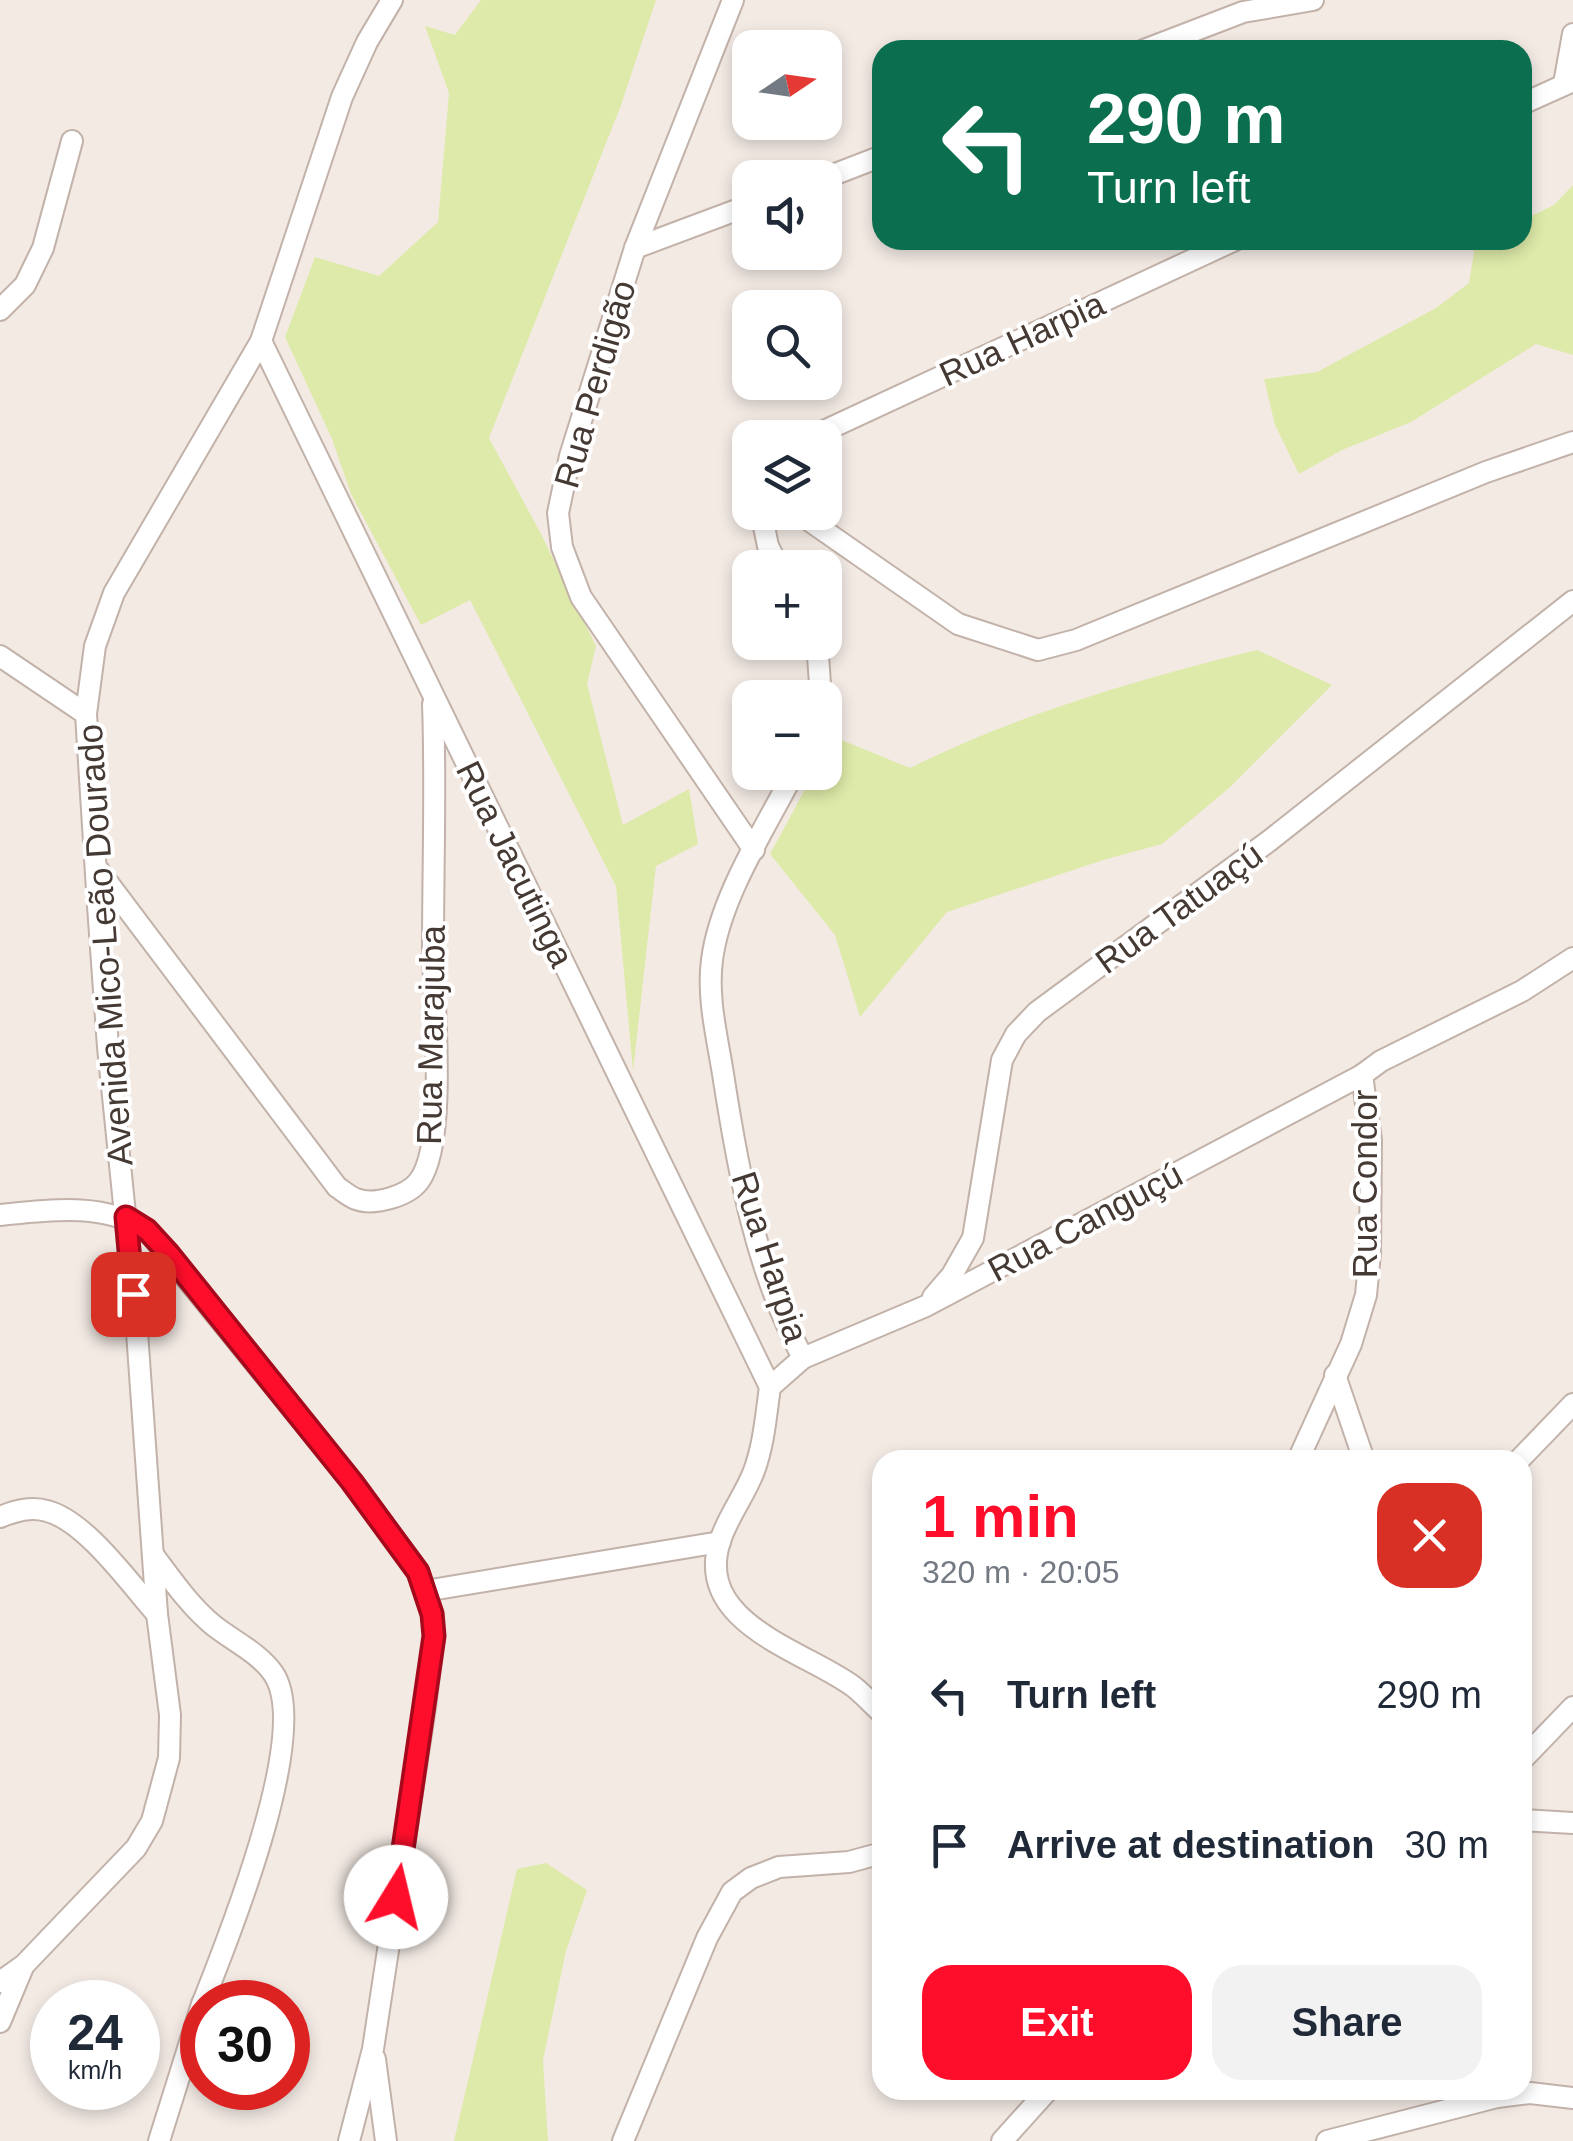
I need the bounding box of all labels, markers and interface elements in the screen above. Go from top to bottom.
north arrow [732,30,842,140]
map controls [732,30,842,790]
icon: left [922,80,1052,210]
text: 290 m [1087,80,1285,158]
button: sound [732,160,842,270]
text: Turn left [1087,162,1250,213]
street label: Rua Perdigão [546,276,643,492]
street label: Rua Harpia [933,283,1111,394]
button: search [732,290,842,400]
button: layers [732,420,842,530]
button: + [732,550,842,660]
button: − [732,680,842,790]
street label: Avenida Mico-Leão Dourado [70,723,139,1167]
street label: Rua Jacutinga [449,755,582,973]
street label: Rua Tatuaçú [1088,834,1269,981]
street label: Rua Marajuba [409,924,452,1145]
street label: Rua Condor [1345,1089,1384,1278]
street label: Rua Canguçú [981,1154,1188,1289]
street label: Rua Harpia [725,1167,817,1348]
pin [91,1252,176,1337]
icon: arrive [106,1267,161,1322]
text: 1 min [922,1483,1079,1550]
button: close [1377,1483,1482,1588]
text: 320 m · 20:05 [922,1554,1119,1590]
icon: left [922,1668,977,1723]
text: Turn left [1007,1674,1156,1716]
text: 290 m [1376,1674,1482,1716]
icon: arrive [922,1818,977,1873]
text: Arrive at destination [1007,1824,1374,1866]
text: 30 m [1404,1824,1489,1866]
position arrow [344,1845,448,1949]
button: Exit [922,1965,1192,2080]
button: Share [1212,1965,1482,2080]
speed limit sign: 30 [180,1980,310,2110]
text: 24 [67,2005,123,2061]
text: km/h [68,2056,122,2084]

